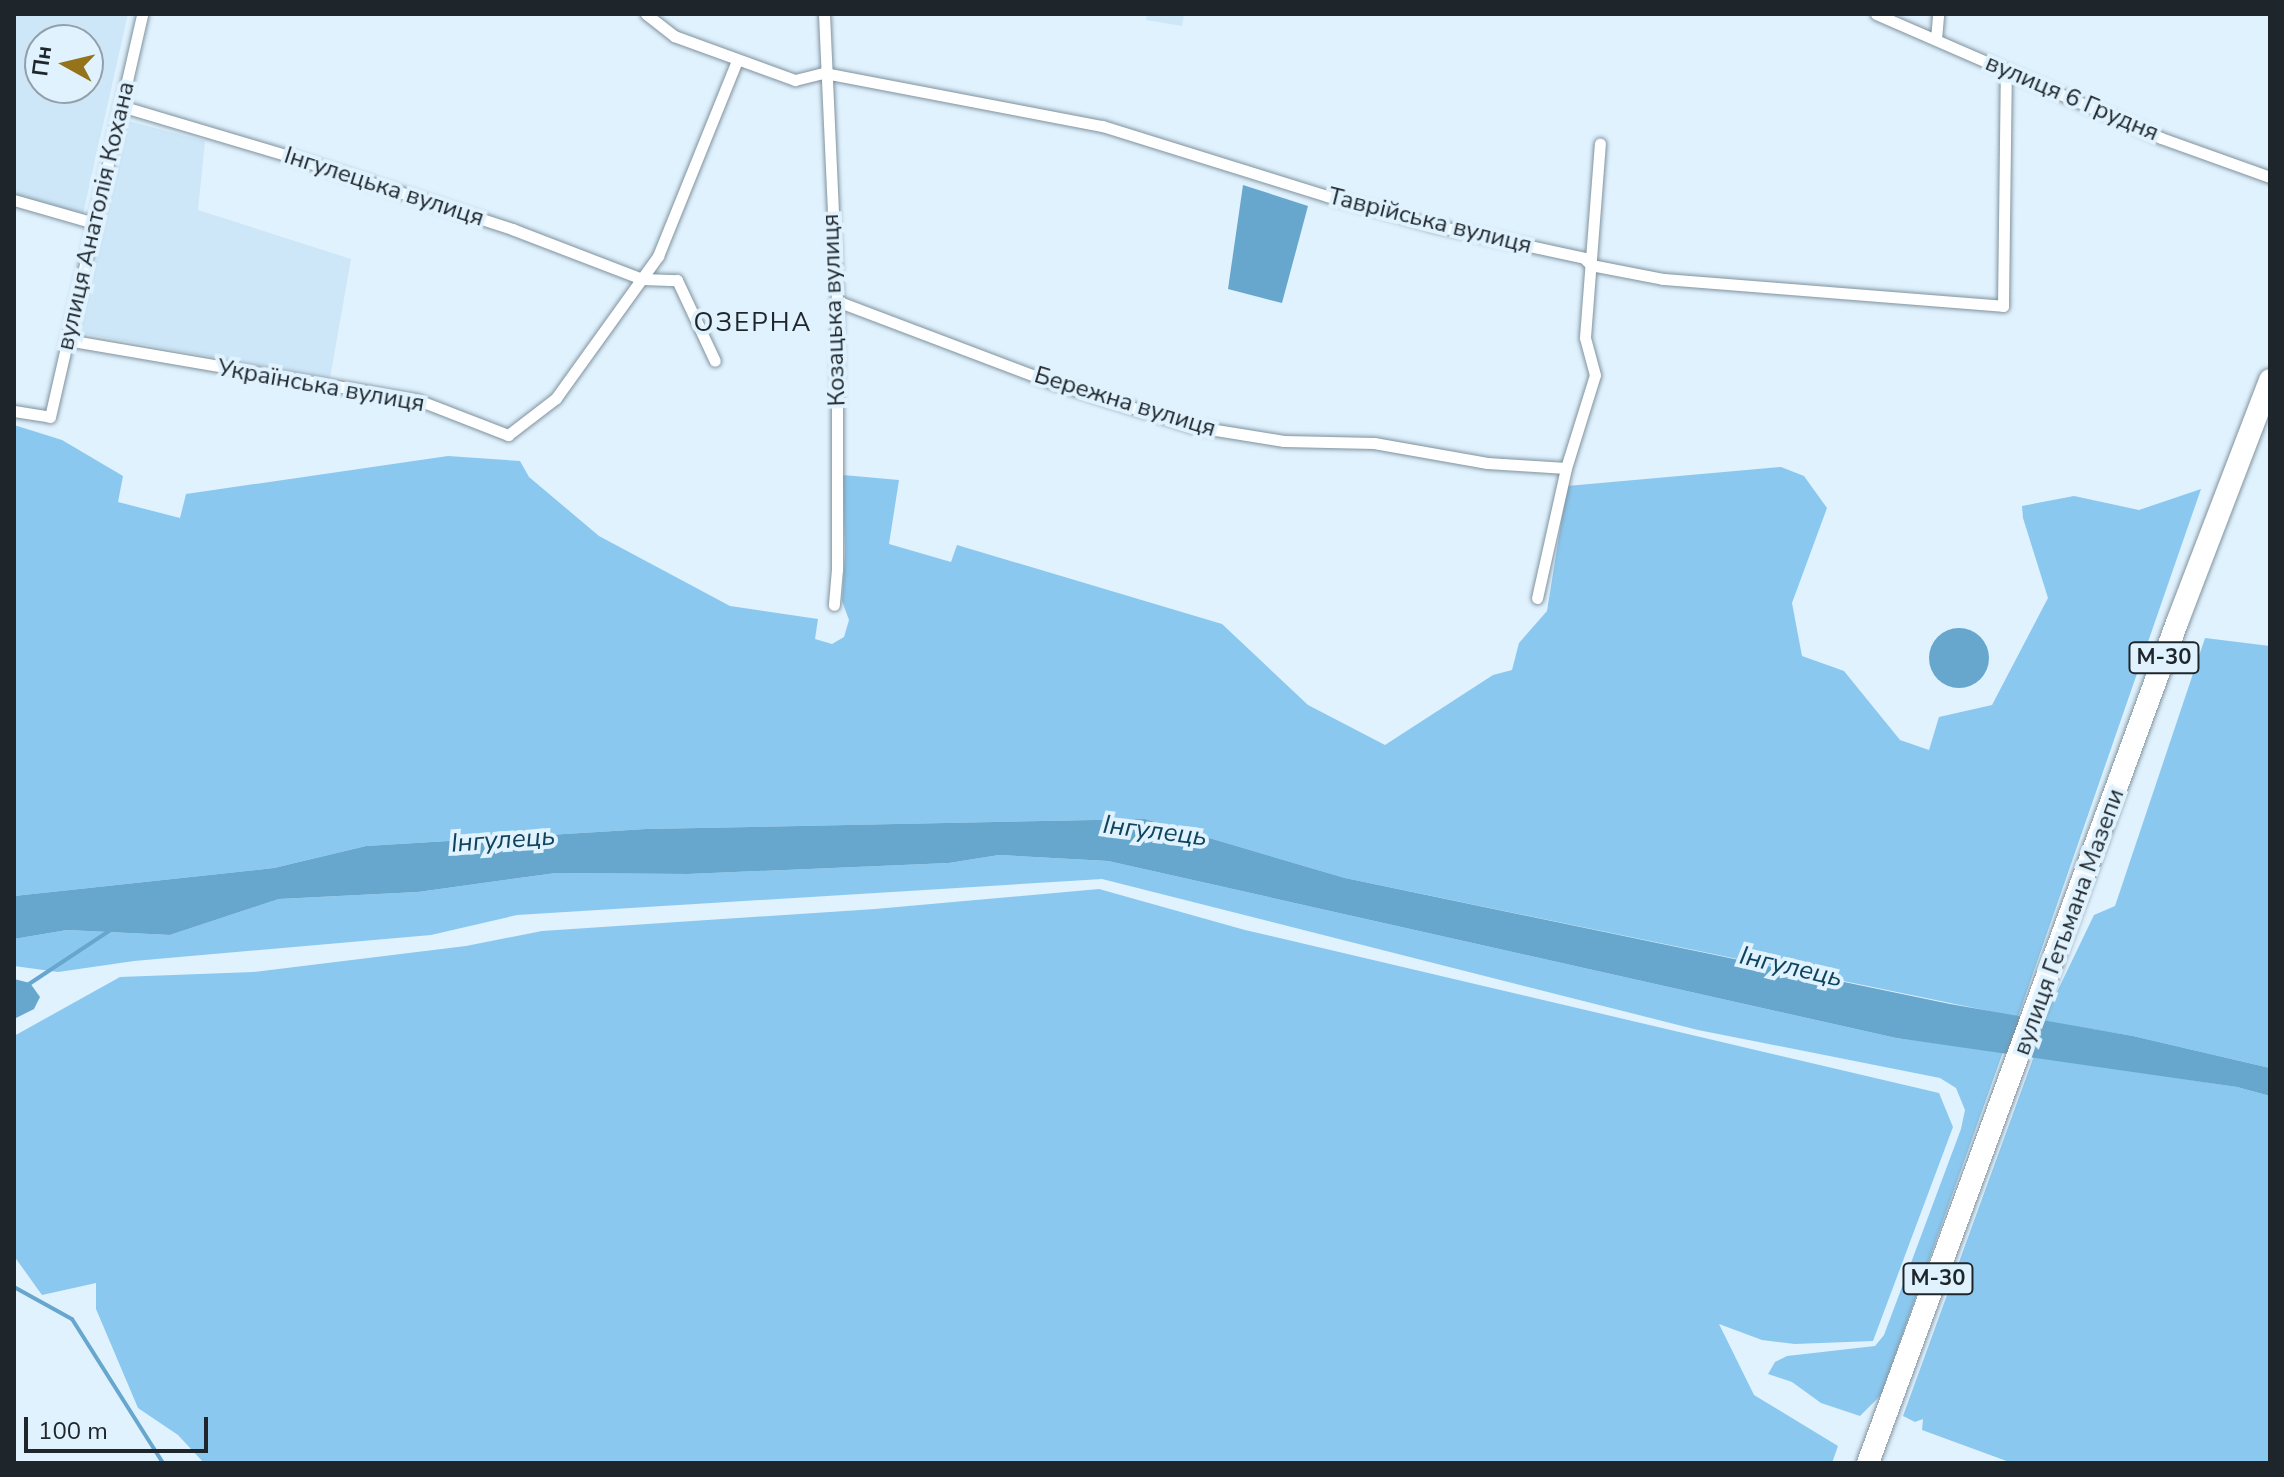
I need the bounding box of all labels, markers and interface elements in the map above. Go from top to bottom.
north arrow [24,24,104,104]
text: Пн [25,44,59,78]
street label: вулиця 6 Грудня [1981,49,2163,147]
street label: вулиця Анатолія Кохана [51,79,141,353]
street label: Інгулецька вулиця [280,141,488,233]
street label: Таврійська вулиця [1325,182,1535,260]
street label: Козацька вулиця [816,213,852,407]
district label: ОЗЕРНА [694,307,812,339]
street label: Українська вулиця [215,354,427,418]
street label: Бережна вулиця [1031,361,1219,443]
road number: М-30 [2128,640,2200,676]
street label: вулиця Гетьмана Мазепи [2007,785,2131,1059]
water label: Інгулець [1101,809,1209,853]
water label: Інгулець [450,821,556,859]
water label: Інгулець [1737,940,1845,994]
road number: М-30 [1902,1261,1974,1297]
scale bar [28,1401,212,1451]
text: 100 m [38,1415,108,1447]

